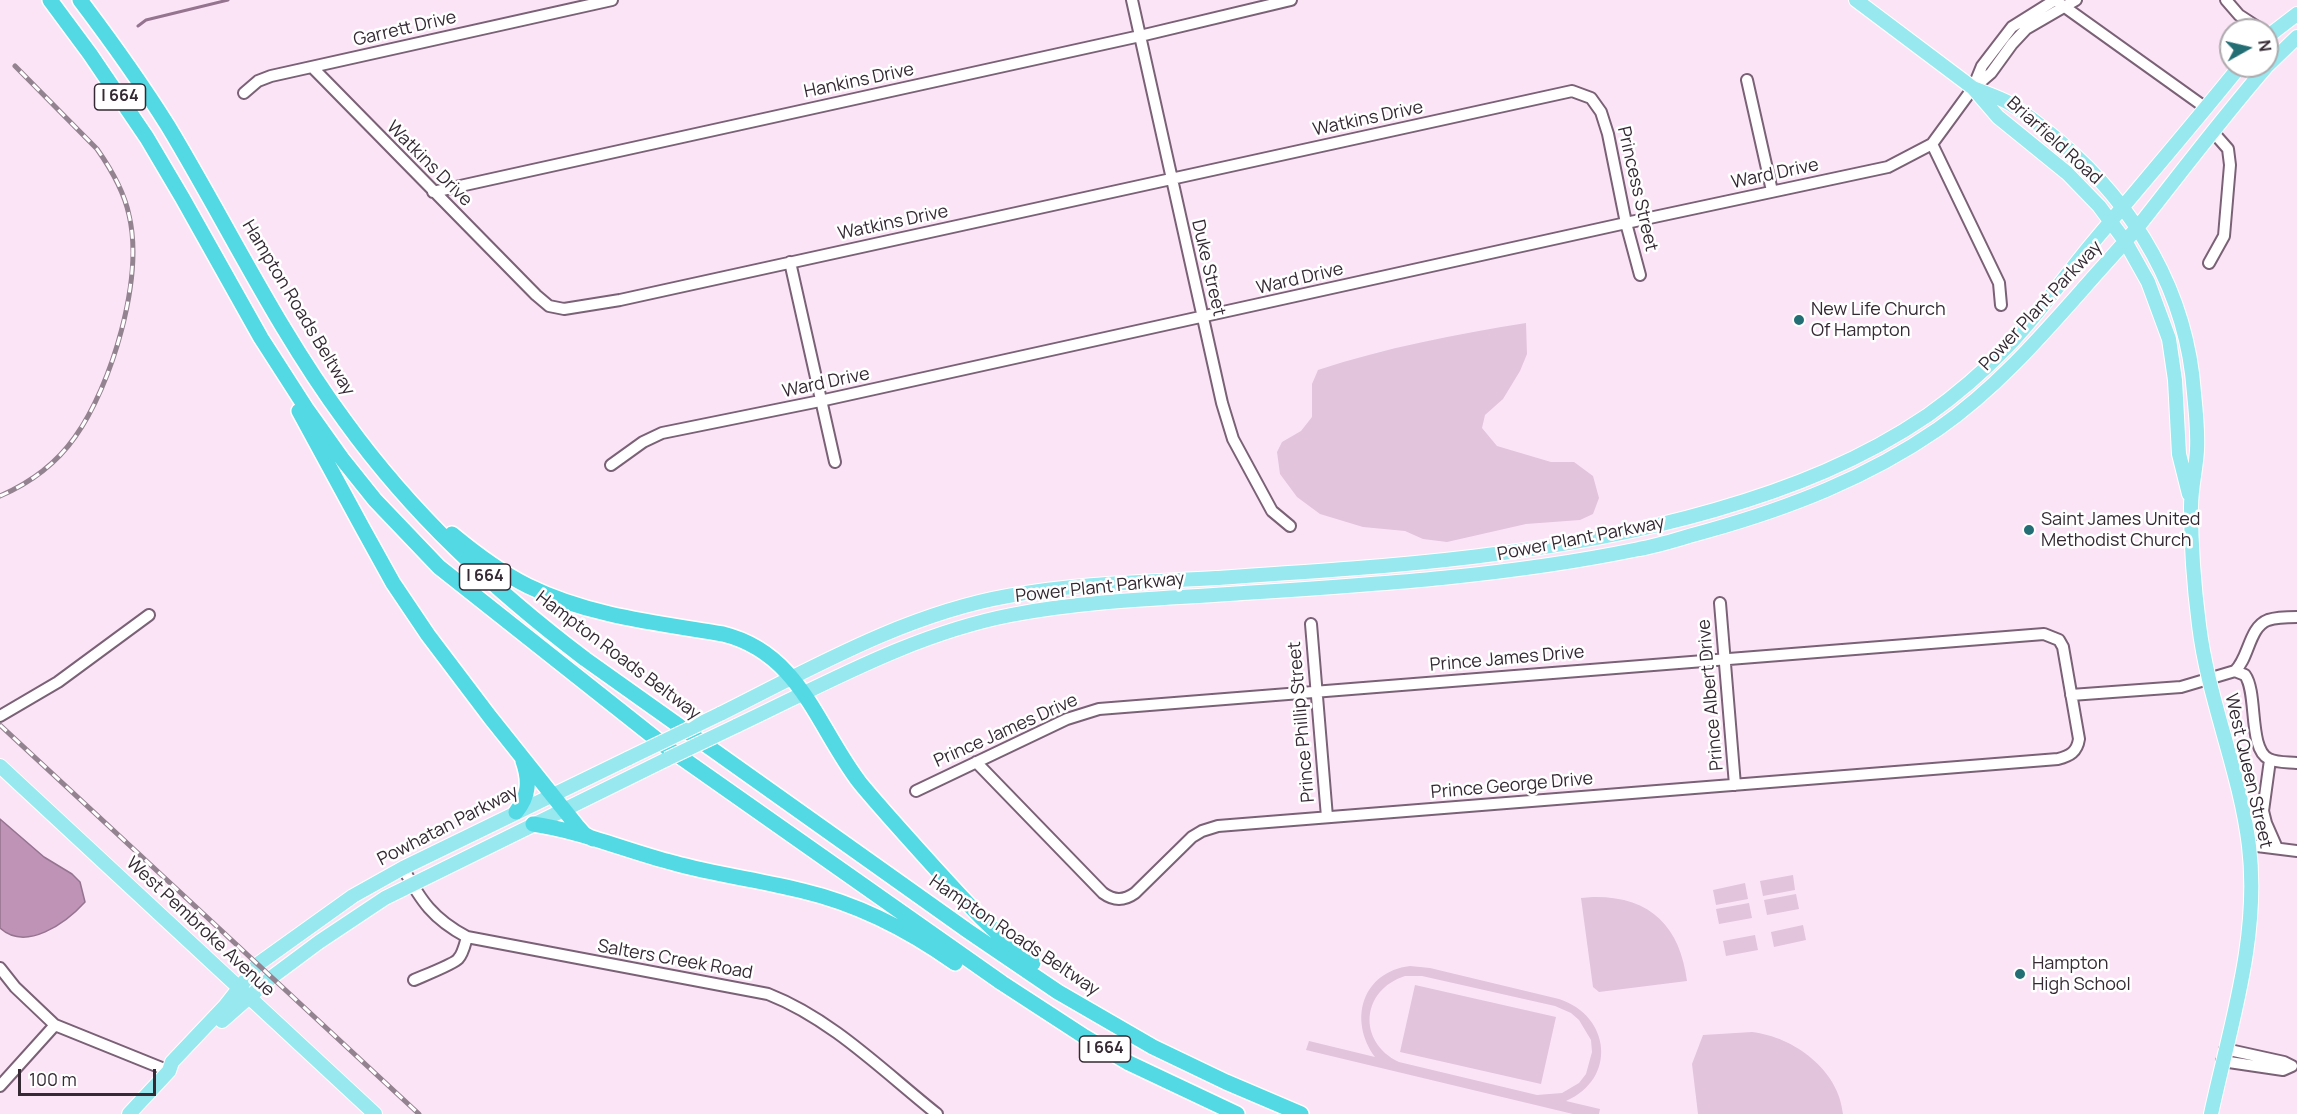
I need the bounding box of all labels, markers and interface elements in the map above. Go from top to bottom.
street label: Garrett Drive [351,7,459,51]
north arrow [2219,18,2279,78]
text: N [2253,39,2277,53]
street label: Hankins Drive [802,59,916,103]
road number: I 664 [94,84,146,110]
street label: Briarfield Road [2002,93,2106,189]
street label: Watkins Drive [1311,97,1425,141]
street label: Watkins Drive [382,117,476,211]
street label: Princess Street [1612,124,1662,254]
street label: Ward Drive [1729,154,1821,194]
street label: Watkins Drive [836,201,950,245]
street label: Hampton Roads Beltway [237,216,359,400]
street label: Duke Street [1186,218,1230,318]
street label: Power Plant Parkway [1975,237,2107,375]
street label: Ward Drive [1254,259,1346,299]
place label: New Life Church Of Hampton [1811,299,1946,342]
marker: New Life Church Of Hampton [1792,313,1806,327]
street label: Ward Drive [780,363,872,403]
place label: Saint James United Methodist Church [2041,509,2200,552]
street label: Power Plant Parkway [1496,512,1666,566]
marker: Saint James United Methodist Church [2022,523,2036,537]
road number: I 664 [460,564,510,590]
street label: Power Plant Parkway [1014,568,1186,608]
street label: Hampton Roads Beltway [531,587,705,725]
street label: Prince Albert Drive [1694,618,1728,772]
street label: Prince Phillip Street [1284,641,1320,803]
street label: Prince James Drive [1429,641,1585,677]
street label: Prince James Drive [931,690,1081,772]
street label: West Queen Street [2220,692,2276,850]
street label: Prince George Drive [1430,768,1594,804]
street label: Powhatan Parkway [374,781,522,871]
street label: West Pembroke Avenue [121,853,279,1001]
street label: Hampton Roads Beltway [925,871,1103,1001]
street label: Salters Creek Road [596,936,754,984]
place label: Hampton High School [2032,953,2131,996]
marker: Hampton High School [2013,967,2027,981]
road number: I 664 [1080,1036,1130,1062]
scale bar [21,1057,159,1095]
text: 100 m [29,1067,77,1091]

